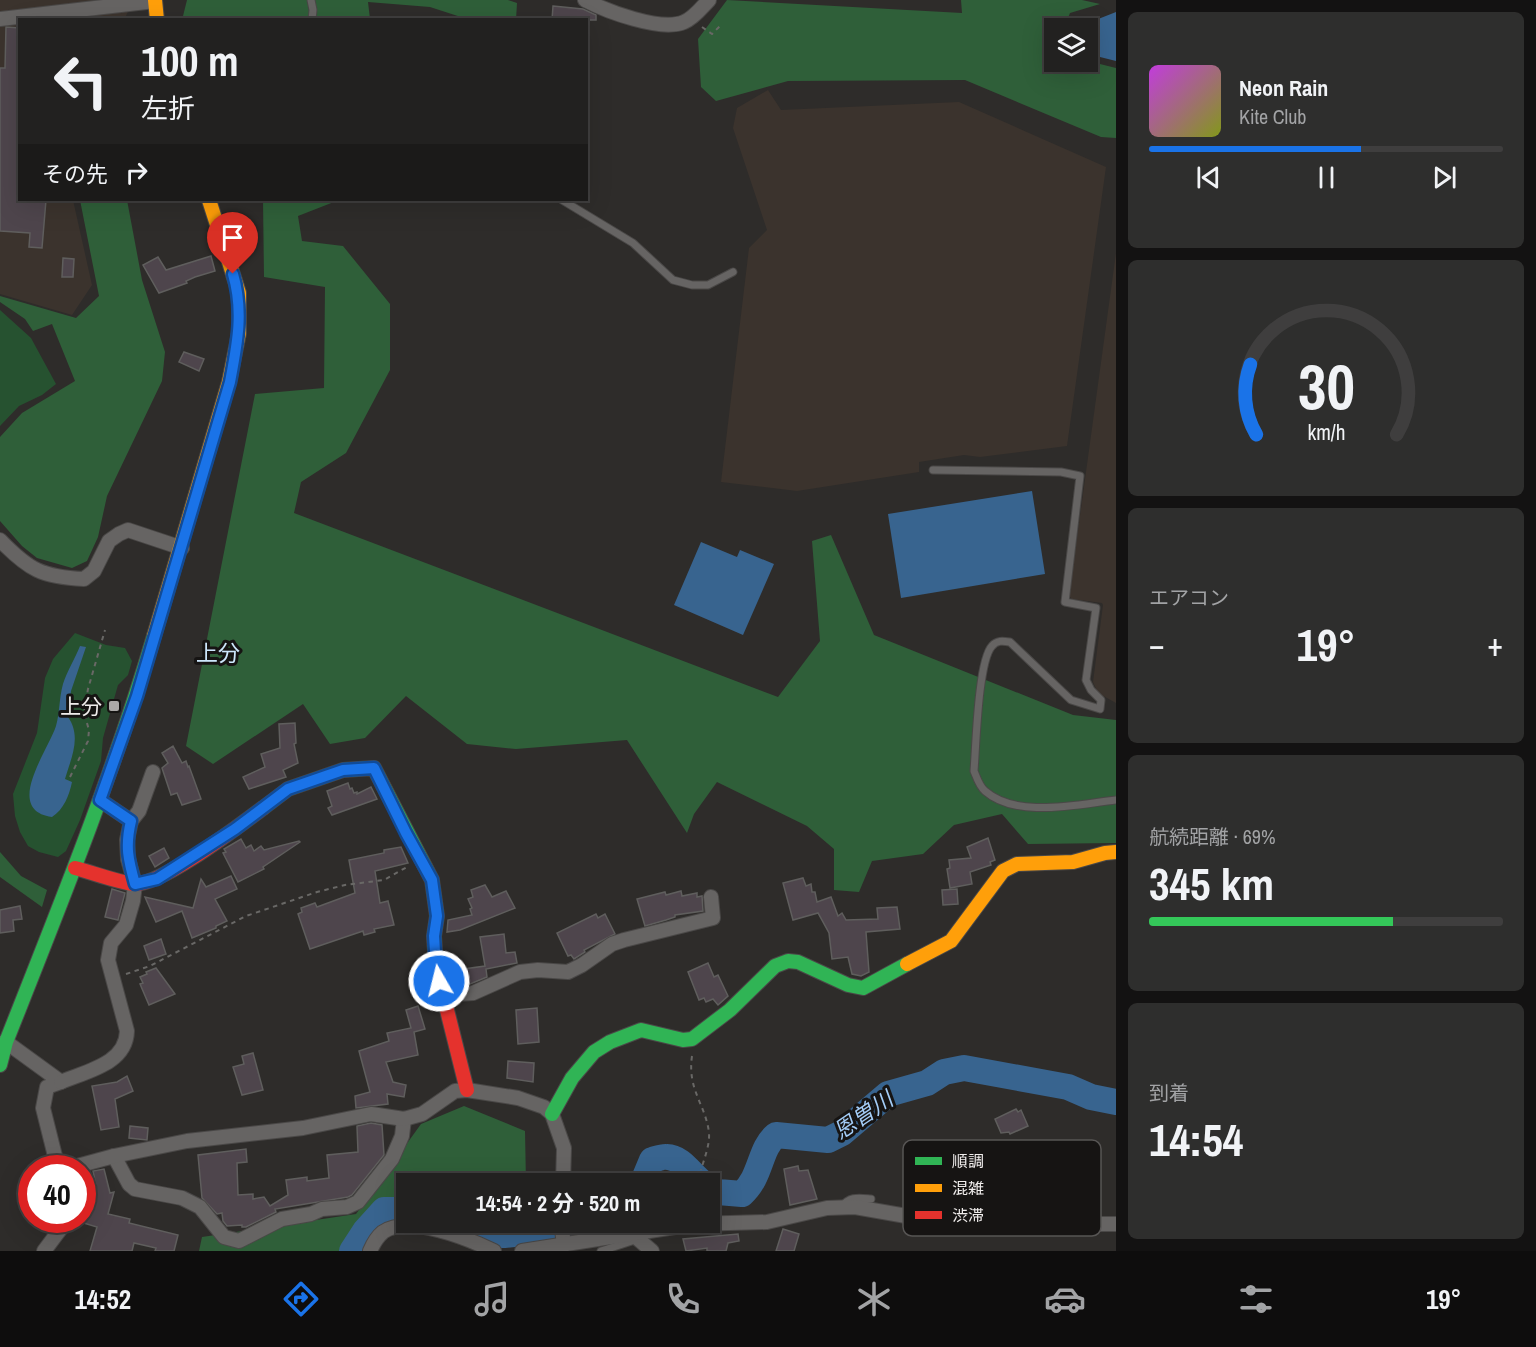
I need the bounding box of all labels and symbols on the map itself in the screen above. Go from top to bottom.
pin [207,212,258,274]
district label: 上分 [196,638,240,668]
place label: 上分 [60,692,102,721]
marker: 上分 [107,699,121,713]
position arrow [407,949,471,1013]
water label: 恩曽川 [827,1083,900,1146]
legend [903,1140,1101,1236]
text: 順調 [952,1150,984,1172]
speed limit sign: 40 [18,1155,96,1233]
text: 混雑 [952,1177,984,1199]
text: 渋滞 [952,1204,984,1226]

